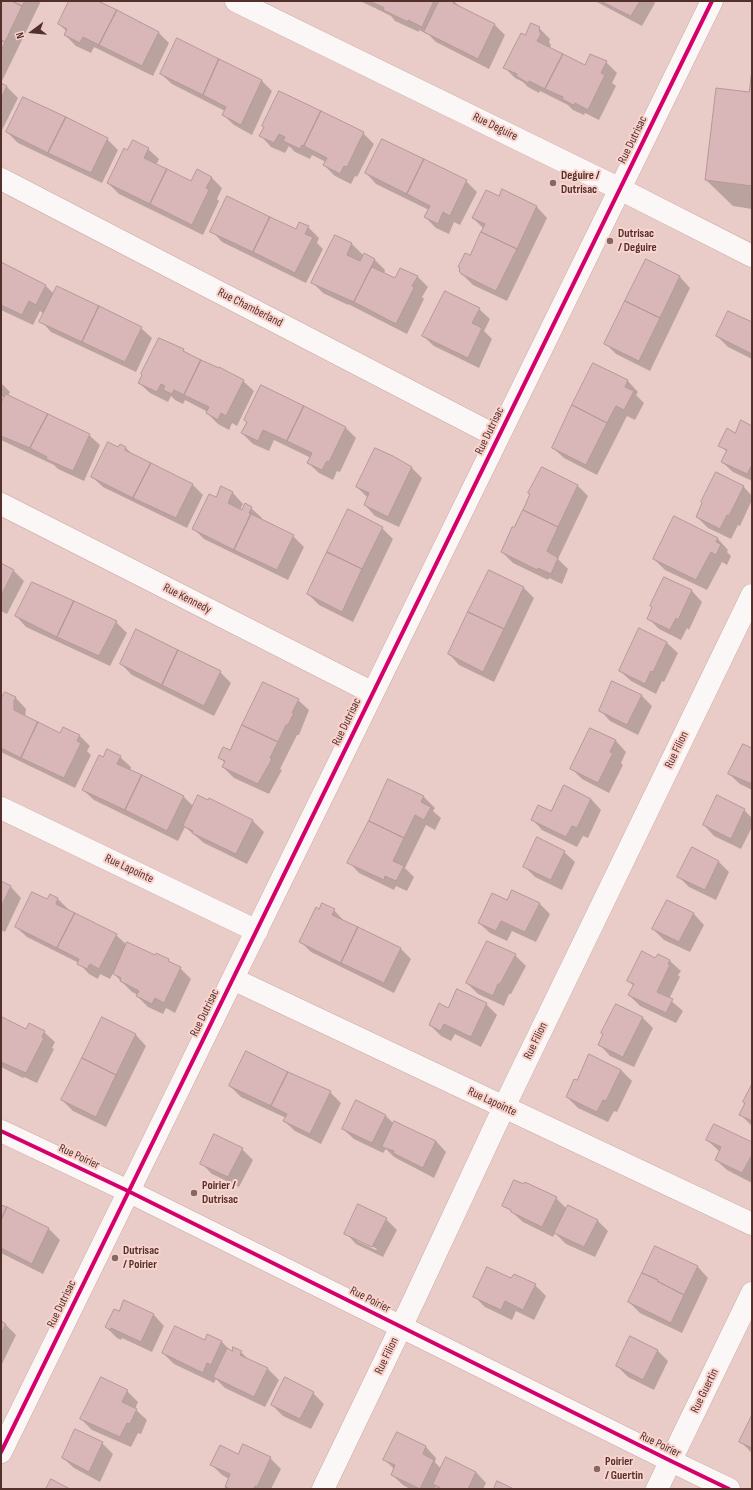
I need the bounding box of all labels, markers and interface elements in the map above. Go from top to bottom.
north arrow [12,12,52,52]
text: N [13,31,27,40]
street label: Rue Deguire [470,110,520,144]
street label: Rue Dutrisac [615,114,651,166]
place label: Deguire / Dutrisac [561,169,600,197]
marker: Deguire / Dutrisac [548,178,558,188]
place label: Dutrisac / Deguire [618,227,657,255]
marker: Dutrisac / Deguire [605,236,615,246]
street label: Rue Chamberland [215,286,285,330]
street label: Rue Dutrisac [472,405,508,457]
street label: Rue Kennedy [161,581,213,617]
street label: Rue Dutrisac [329,696,365,748]
street label: Rue Filion [662,729,692,771]
street label: Rue Lapointe [102,851,156,887]
street label: Rue Dutrisac [187,987,223,1039]
street label: Rue Filion [521,1020,551,1062]
street label: Rue Lapointe [465,1084,519,1120]
street label: Rue Poirier [56,1141,102,1173]
place label: Poirier / Dutrisac [202,1179,238,1207]
marker: Poirier / Dutrisac [189,1188,199,1198]
place label: Dutrisac / Poirier [123,1244,159,1272]
marker: Dutrisac / Poirier [110,1253,120,1263]
street label: Rue Dutrisac [44,1278,80,1330]
street label: Rue Poirier [347,1284,393,1316]
street label: Rue Filion [372,1335,402,1377]
street label: Rue Guertin [688,1366,722,1416]
street label: Rue Poirier [637,1429,683,1461]
place label: Poirier / Guertin [605,1455,643,1483]
marker: Poirier / Guertin [592,1464,602,1474]

